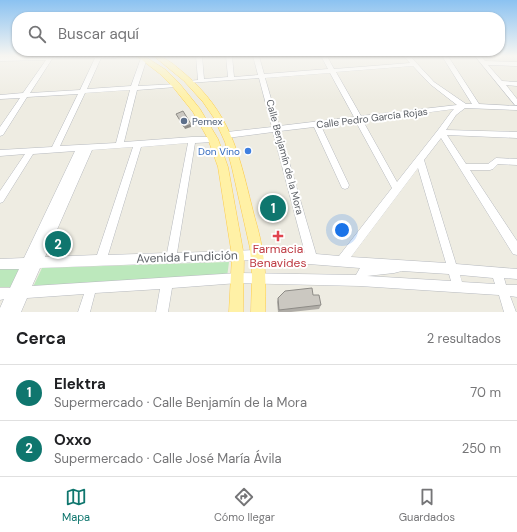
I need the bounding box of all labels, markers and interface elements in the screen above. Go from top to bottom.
search box [12,12,505,56]
icon: search [26,23,48,45]
text: Buscar aquí [58,24,139,44]
street label: Calle Benjamín de la Mora [263,98,307,216]
street label: Calle Pedro García Rojas [316,105,428,131]
place label: Pemex [192,115,223,128]
marker: Pemex [179,116,189,126]
place label: Don Vino [198,145,240,158]
marker: Don Vino [243,146,253,156]
pin: 1 [260,193,286,223]
your location [332,220,352,240]
pin: 2 [45,229,71,259]
marker: Farmacia Benavides [273,231,283,241]
place label: Farmacia Benavides [250,241,306,271]
street label: Avenida Fundición [136,247,238,267]
text: Cerca [16,327,66,349]
text: 2 resultados [427,330,501,347]
text: Elektra [54,374,106,394]
text: 1 [27,384,31,401]
text: 70 m [470,384,501,401]
text: Supermercado · Calle Benjamín de la Mora [54,394,307,411]
text: Oxxo [54,430,92,450]
text: 2 [25,440,33,457]
text: 250 m [462,440,501,457]
text: Supermercado · Calle José María Ávila [54,450,282,467]
tab: Mapa [62,486,90,524]
tab: Cómo llegar [214,486,275,524]
tab: Guardados [399,486,455,524]

